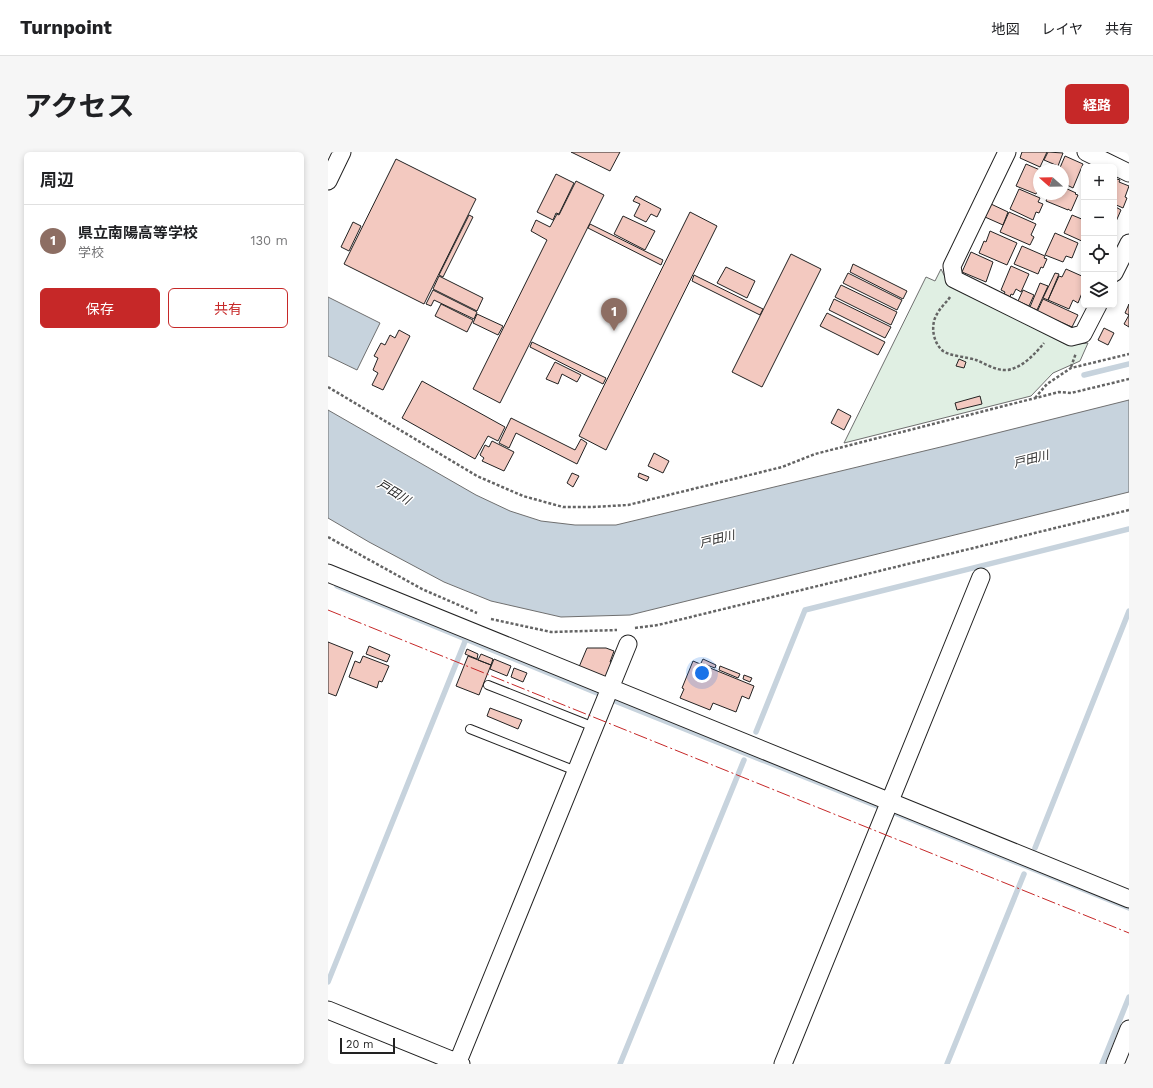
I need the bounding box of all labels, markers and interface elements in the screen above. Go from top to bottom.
text: Turnpoint [20,16,112,39]
text: 地図 [991,21,1019,37]
text: レイヤ [1041,21,1083,37]
text: 共有 [1105,21,1133,37]
button: 経路 [1065,84,1129,124]
text: アクセス [24,90,135,123]
north arrow [1033,164,1069,200]
map controls [1081,164,1117,308]
button: + [1081,164,1117,200]
text: 周辺 [40,170,74,190]
button: − [1081,200,1117,236]
text: 県立南陽高等学校 [78,224,198,242]
text: 1 [50,233,56,248]
text: 130 m [250,233,288,248]
button: locate [1081,236,1117,272]
text: 学校 [78,245,104,260]
button: layers [1081,272,1117,308]
button: 保存 [40,288,160,328]
button: 共有 [168,288,288,328]
pin: 1 [601,298,627,331]
water label: 戸田川 [1012,447,1052,470]
water label: 戸田川 [375,477,415,508]
water label: 戸田川 [698,527,738,550]
your location [692,663,712,683]
scale bar [340,1036,395,1055]
text: 20 m [346,1038,374,1051]

